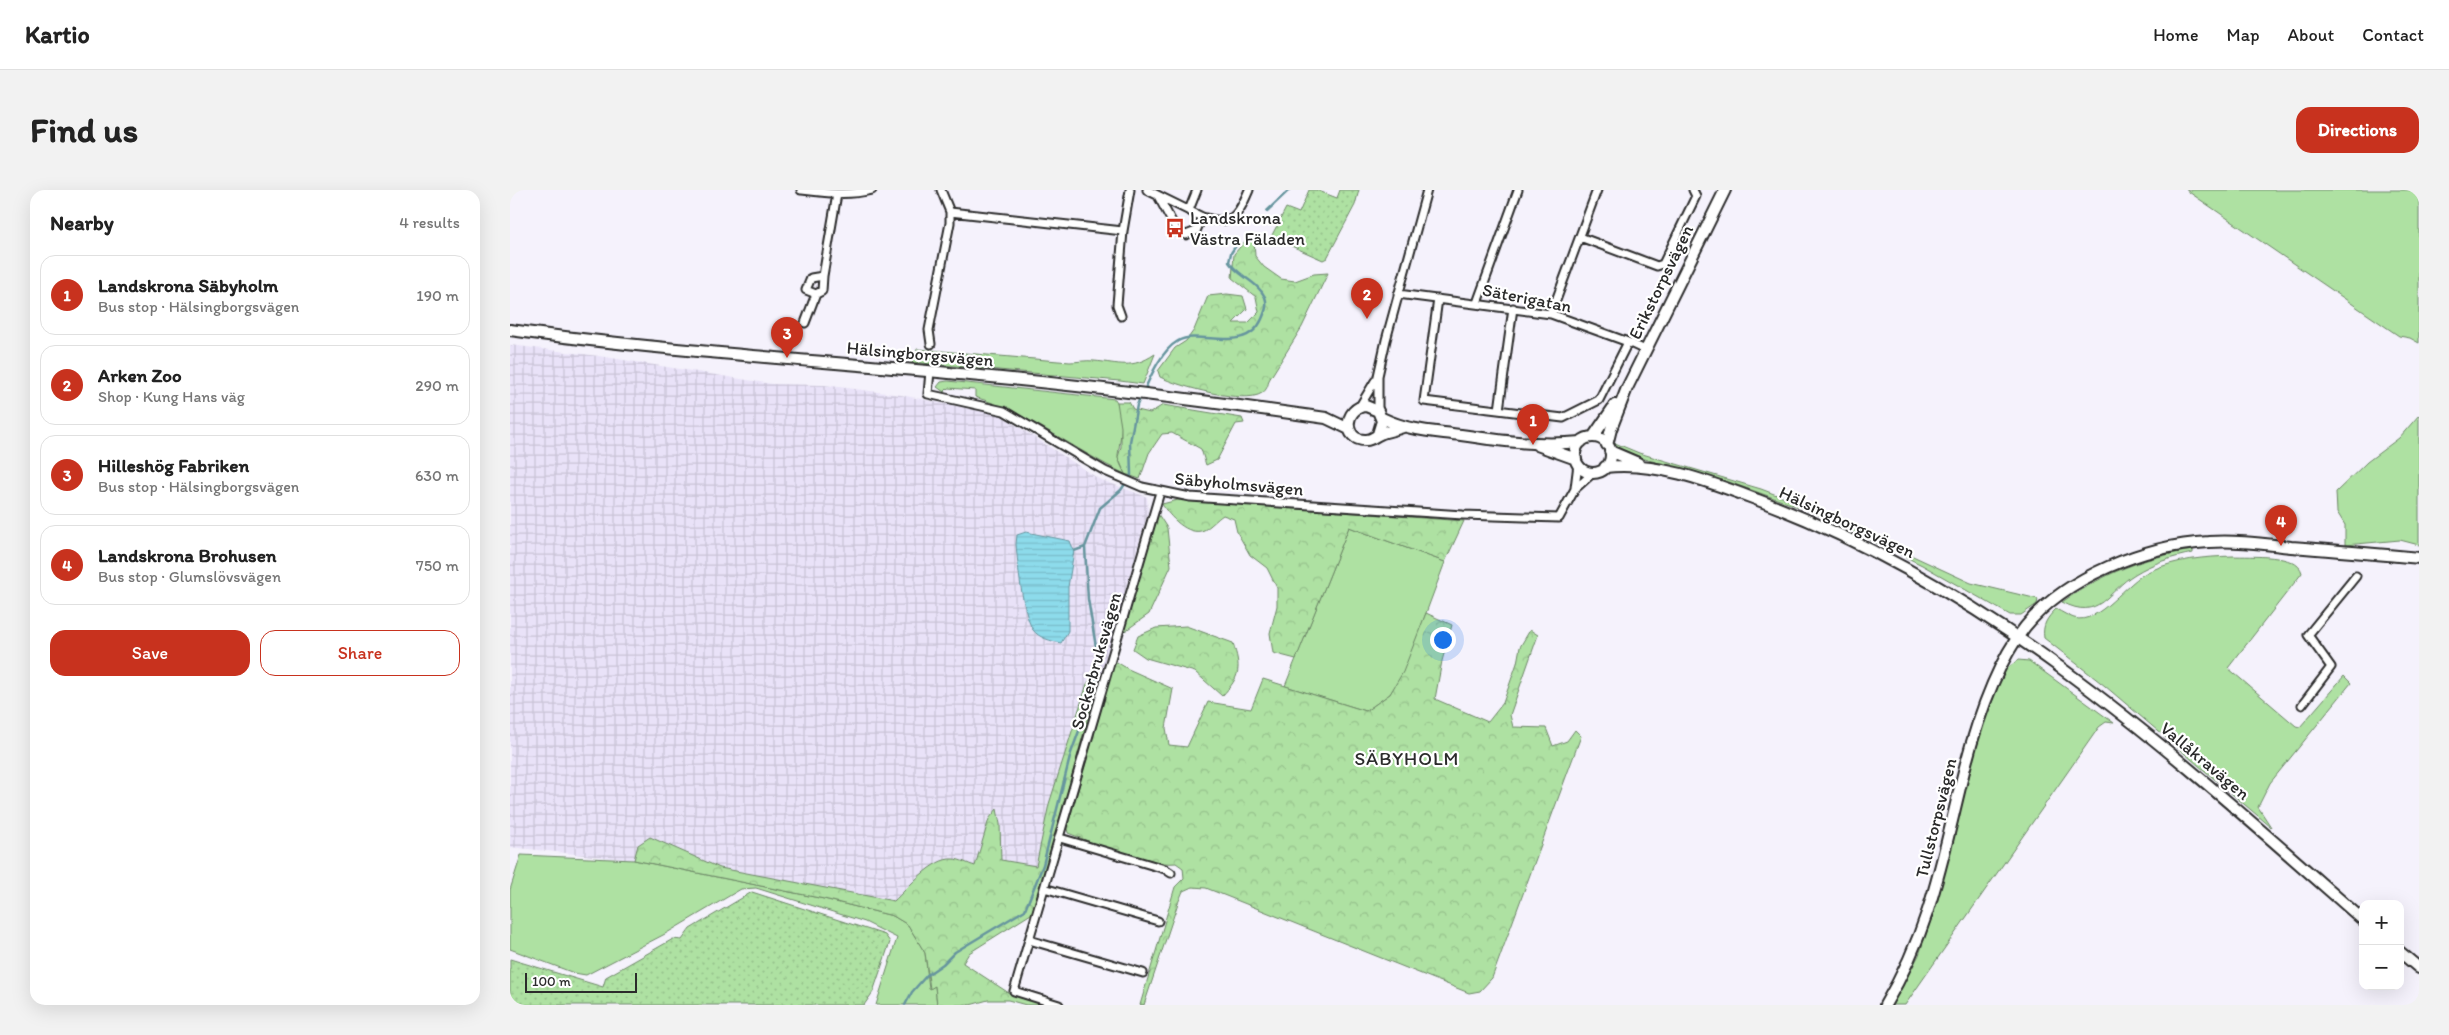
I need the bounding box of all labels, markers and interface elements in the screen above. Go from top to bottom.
text: Kartio [25,20,90,49]
text: Home [2153,24,2199,46]
text: Map [2227,24,2260,46]
text: About [2288,24,2334,46]
text: Contact [2362,24,2424,46]
button: Directions [2296,107,2419,153]
text: Find us [30,109,138,151]
place label: Landskrona Västra Fäladen [1190,207,1305,250]
text: Nearby [50,210,114,235]
text: 4 results [399,213,460,232]
bus stop icon: Landskrona Västra Fäladen [1164,217,1186,239]
street label: Erikstorpsvägen [1624,221,1698,343]
text: Landskrona Säbyholm [98,274,278,297]
pin: 2 [1351,278,1383,319]
street label: Säterigatan [1480,279,1574,318]
text: 1 [63,286,71,305]
text: 190 m [416,286,459,305]
text: Bus stop · Hälsingborgsvägen [98,297,299,316]
pin: 3 [771,317,803,358]
street label: Hälsingborgsvägen [846,337,995,371]
text: Arken Zoo [98,364,182,387]
text: 2 [63,376,71,395]
text: 290 m [415,376,459,395]
text: Shop · Kung Hans väg [98,387,245,406]
pin: 1 [1517,404,1549,445]
text: Hilleshög Fabriken [98,454,249,477]
text: 3 [63,466,71,485]
text: 630 m [415,466,459,485]
street label: Säbyholmsvägen [1174,467,1304,501]
text: Bus stop · Hälsingborgsvägen [98,477,299,496]
street label: Hälsingborgsvägen [1776,481,1919,563]
pin: 4 [2265,505,2297,546]
text: Landskrona Brohusen [98,544,277,567]
text: 4 [62,556,72,575]
text: 750 m [416,556,459,575]
text: Bus stop · Glumslövsvägen [98,567,281,586]
street label: Sockerbruksvägen [1066,590,1126,732]
your location [1430,627,1456,653]
button: Save [50,630,250,676]
button: Share [260,630,460,676]
street label: Vallåkravägen [2156,717,2254,805]
district label: SÄBYHOLM [1354,747,1460,770]
street label: Tullstorpsvägen [1910,756,1962,880]
map controls [2359,900,2404,990]
button: + [2359,900,2404,945]
button: − [2359,945,2404,990]
scale bar [525,970,638,993]
text: 100 m [532,973,571,990]

